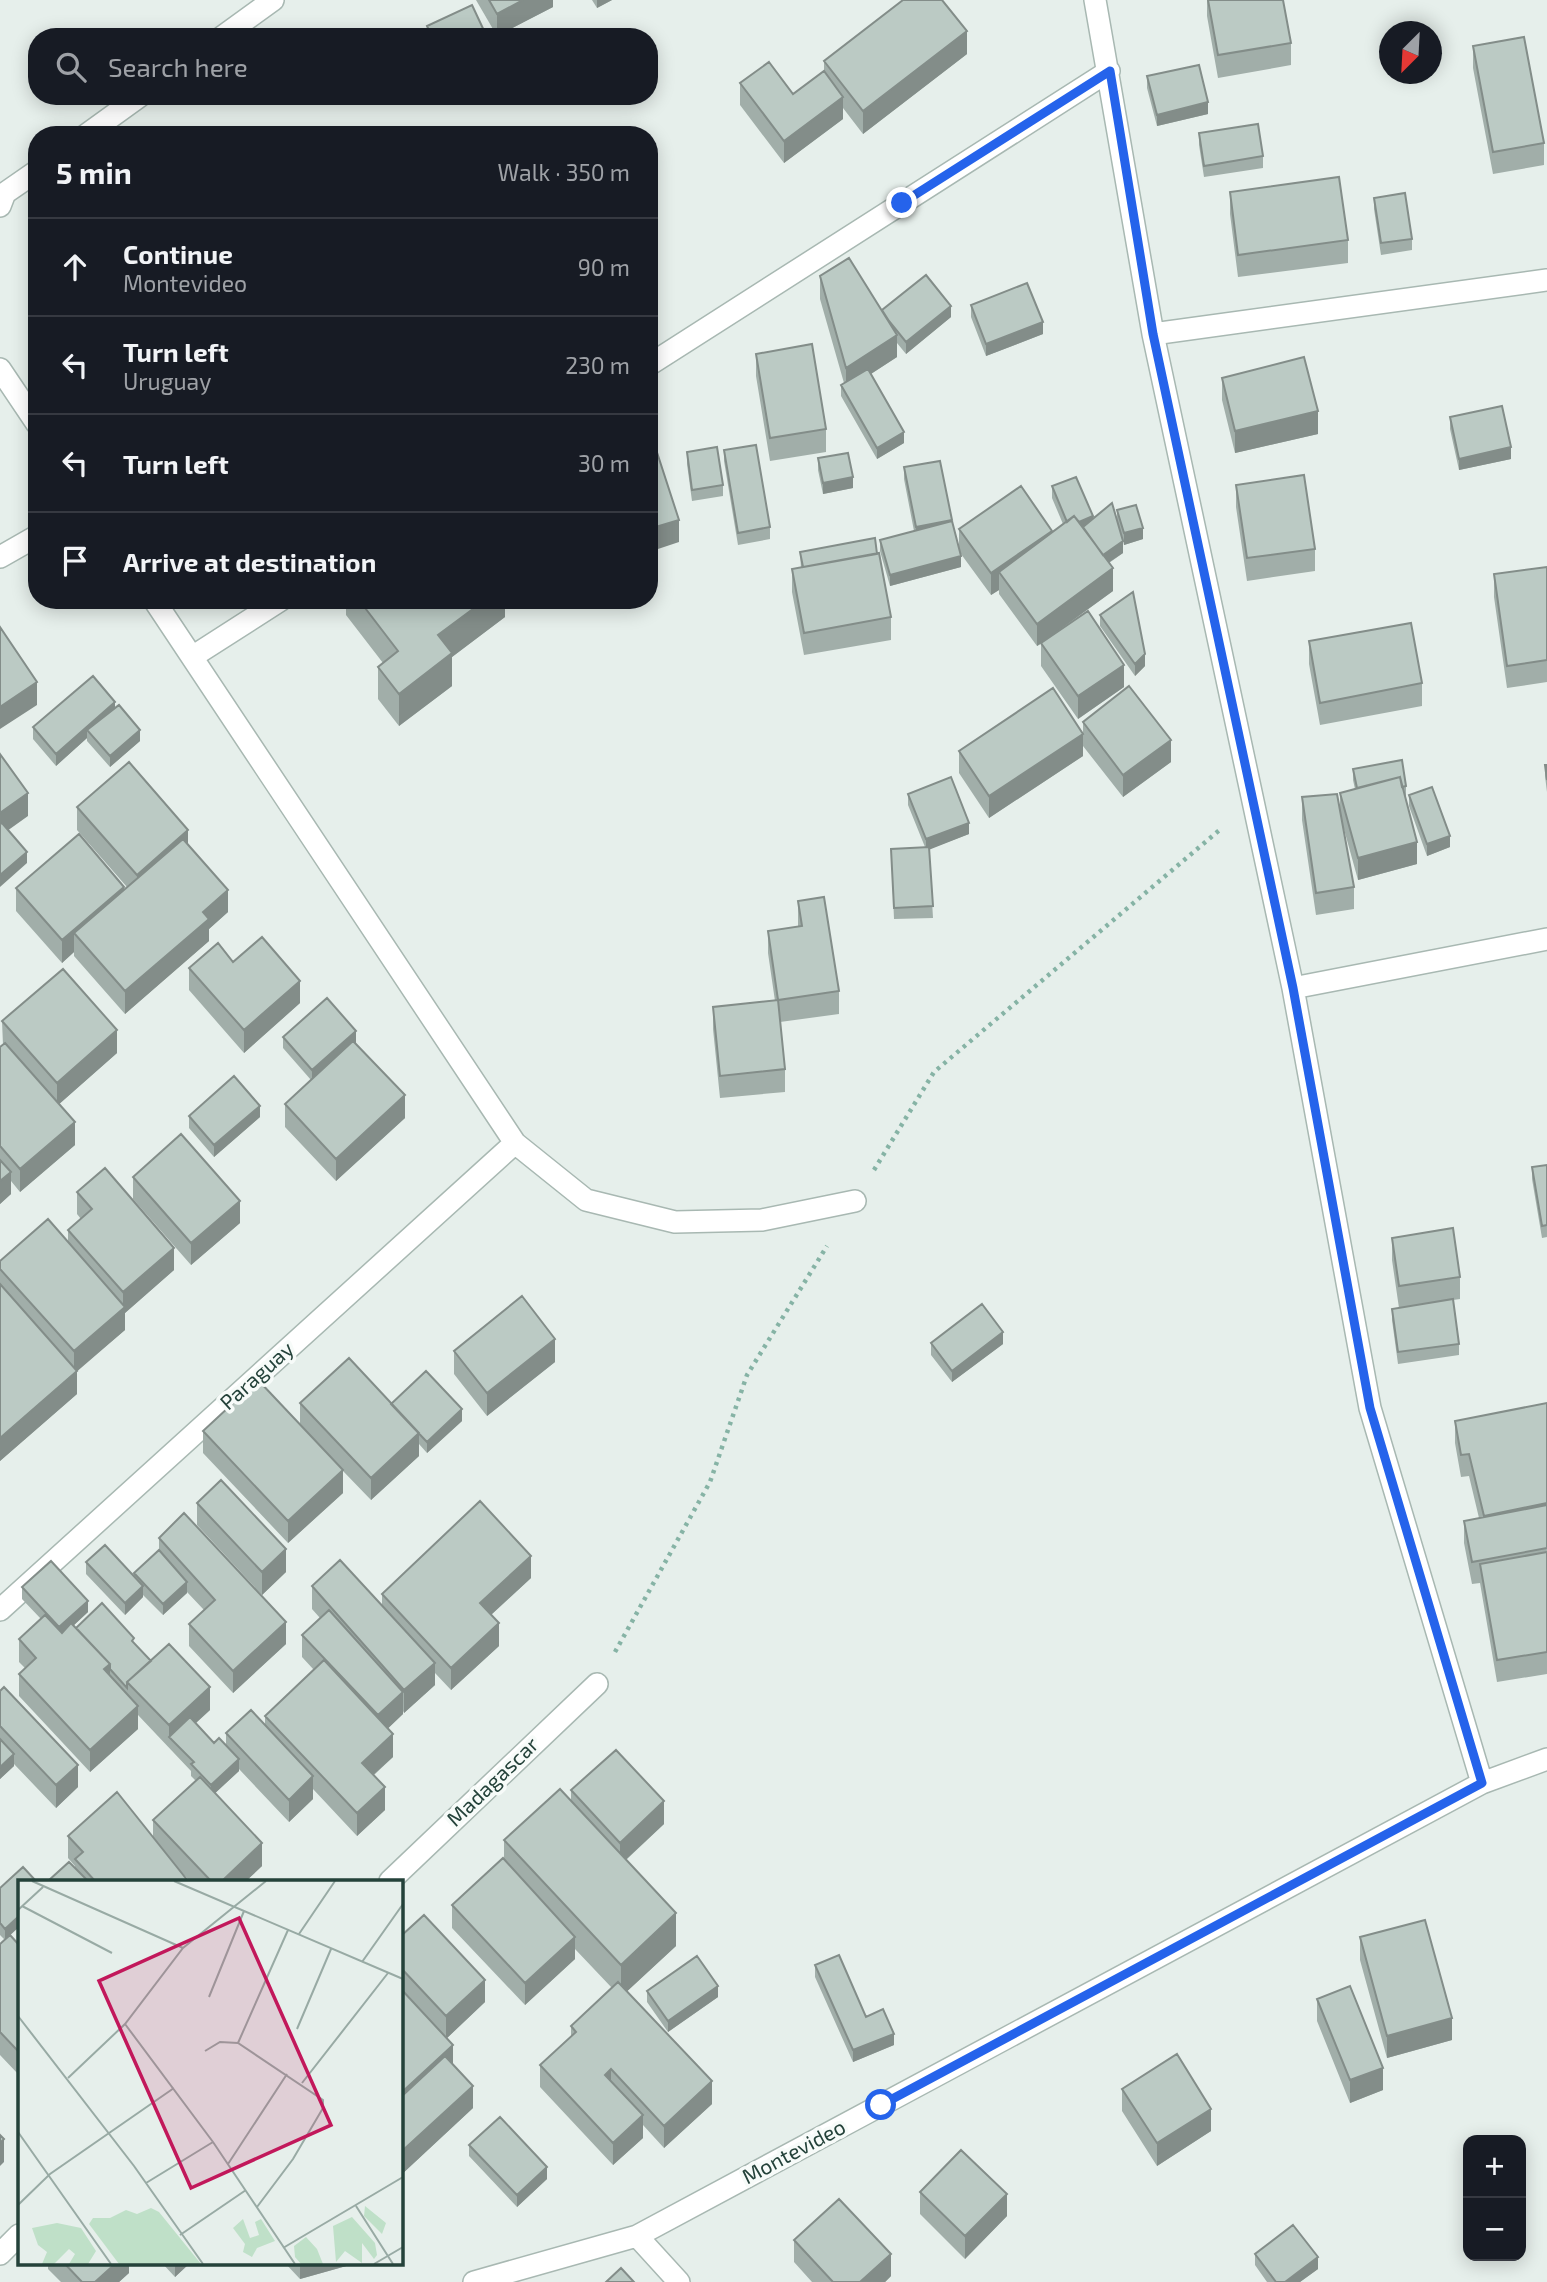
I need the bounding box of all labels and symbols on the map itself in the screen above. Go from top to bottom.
north arrow [1379,21,1442,84]
route end [886,187,917,218]
street label: Paraguay [214,1335,298,1414]
street label: Madagascar [441,1731,543,1831]
inset map [18,1880,402,2264]
route start [865,2089,896,2120]
street label: Montevideo [737,2113,849,2188]

